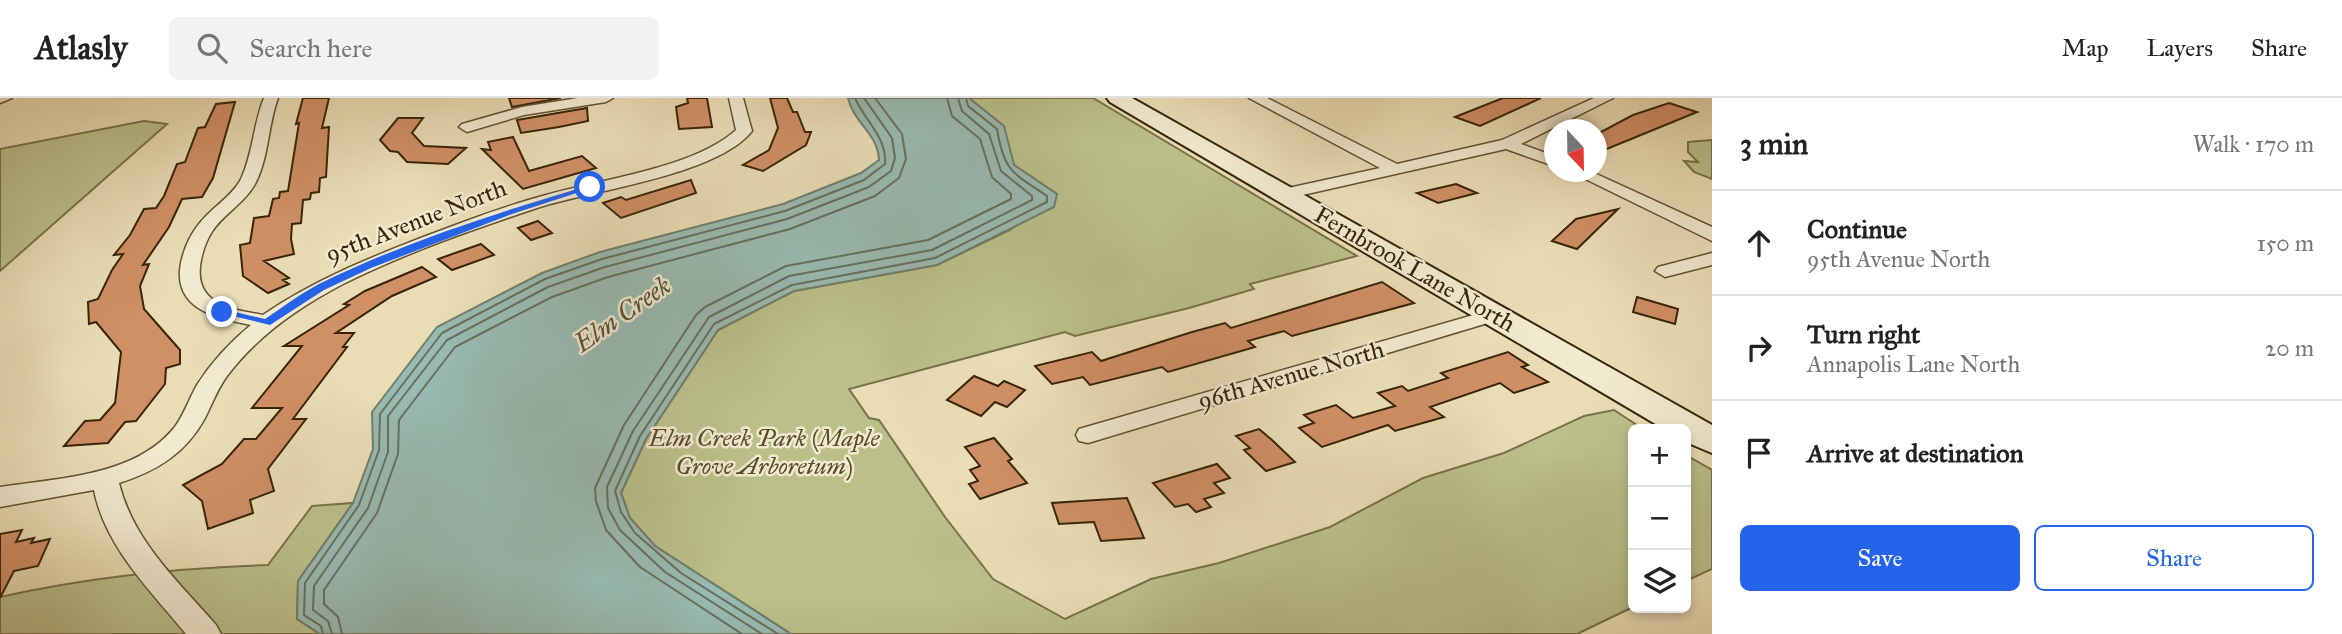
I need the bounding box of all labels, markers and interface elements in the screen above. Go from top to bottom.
search box [169,17,659,80]
text: Atlasly [35,28,127,68]
icon: search [193,29,231,67]
text: Search here [249,32,372,64]
text: Map [2062,33,2109,63]
text: Layers [2147,33,2213,63]
text: Share [2251,33,2307,63]
north arrow [1544,119,1607,182]
text: 3 min [1740,126,1808,162]
text: Walk · 170 m [2193,130,2314,158]
route start [574,171,605,202]
street label: 95th Avenue North [321,173,511,269]
street label: Fernbrook Lane North [1309,199,1521,339]
text: Continue [1807,213,1907,245]
icon: ahead [1740,224,1778,262]
text: 150 m [2257,229,2314,257]
text: 95th Avenue North [1807,245,1990,273]
water label: Elm Creek [567,269,677,360]
route end [206,296,237,327]
text: Turn right [1807,318,1920,350]
icon: right [1740,329,1778,367]
street label: 96th Avenue North [1194,334,1388,416]
text: 20 m [2265,334,2314,362]
text: Annapolis Lane North [1807,350,2020,378]
park label: Elm Creek Park (Maple Grove Arboretum) [648,423,881,481]
map controls [1628,424,1691,613]
button: + [1628,424,1691,487]
icon: arrive [1740,434,1778,472]
text: Arrive at destination [1807,437,2024,469]
button: − [1628,487,1691,550]
button: Save [1740,525,2020,591]
button: Share [2034,525,2314,591]
button: layers [1628,550,1691,613]

